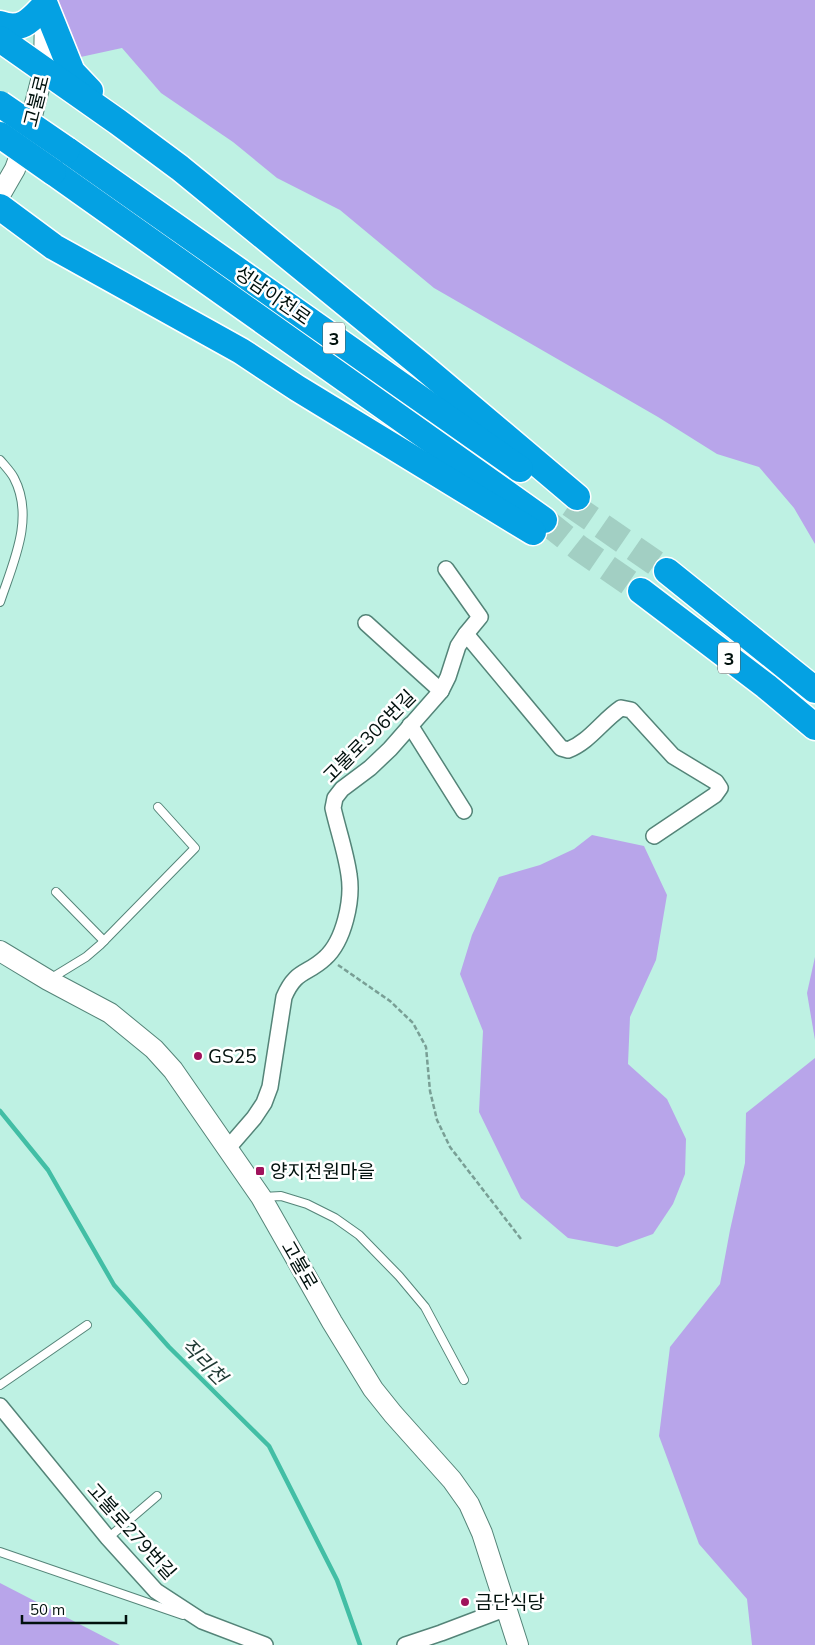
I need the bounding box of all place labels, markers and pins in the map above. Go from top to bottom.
place label: GS25 [208,1044,257,1068]
marker: GS25 [192,1050,204,1062]
place label: 양지전원마을 [270,1159,375,1183]
marker: 양지전원마을 [254,1165,266,1177]
place label: 금단식당 [475,1590,545,1614]
marker: 금단식당 [459,1596,471,1608]

